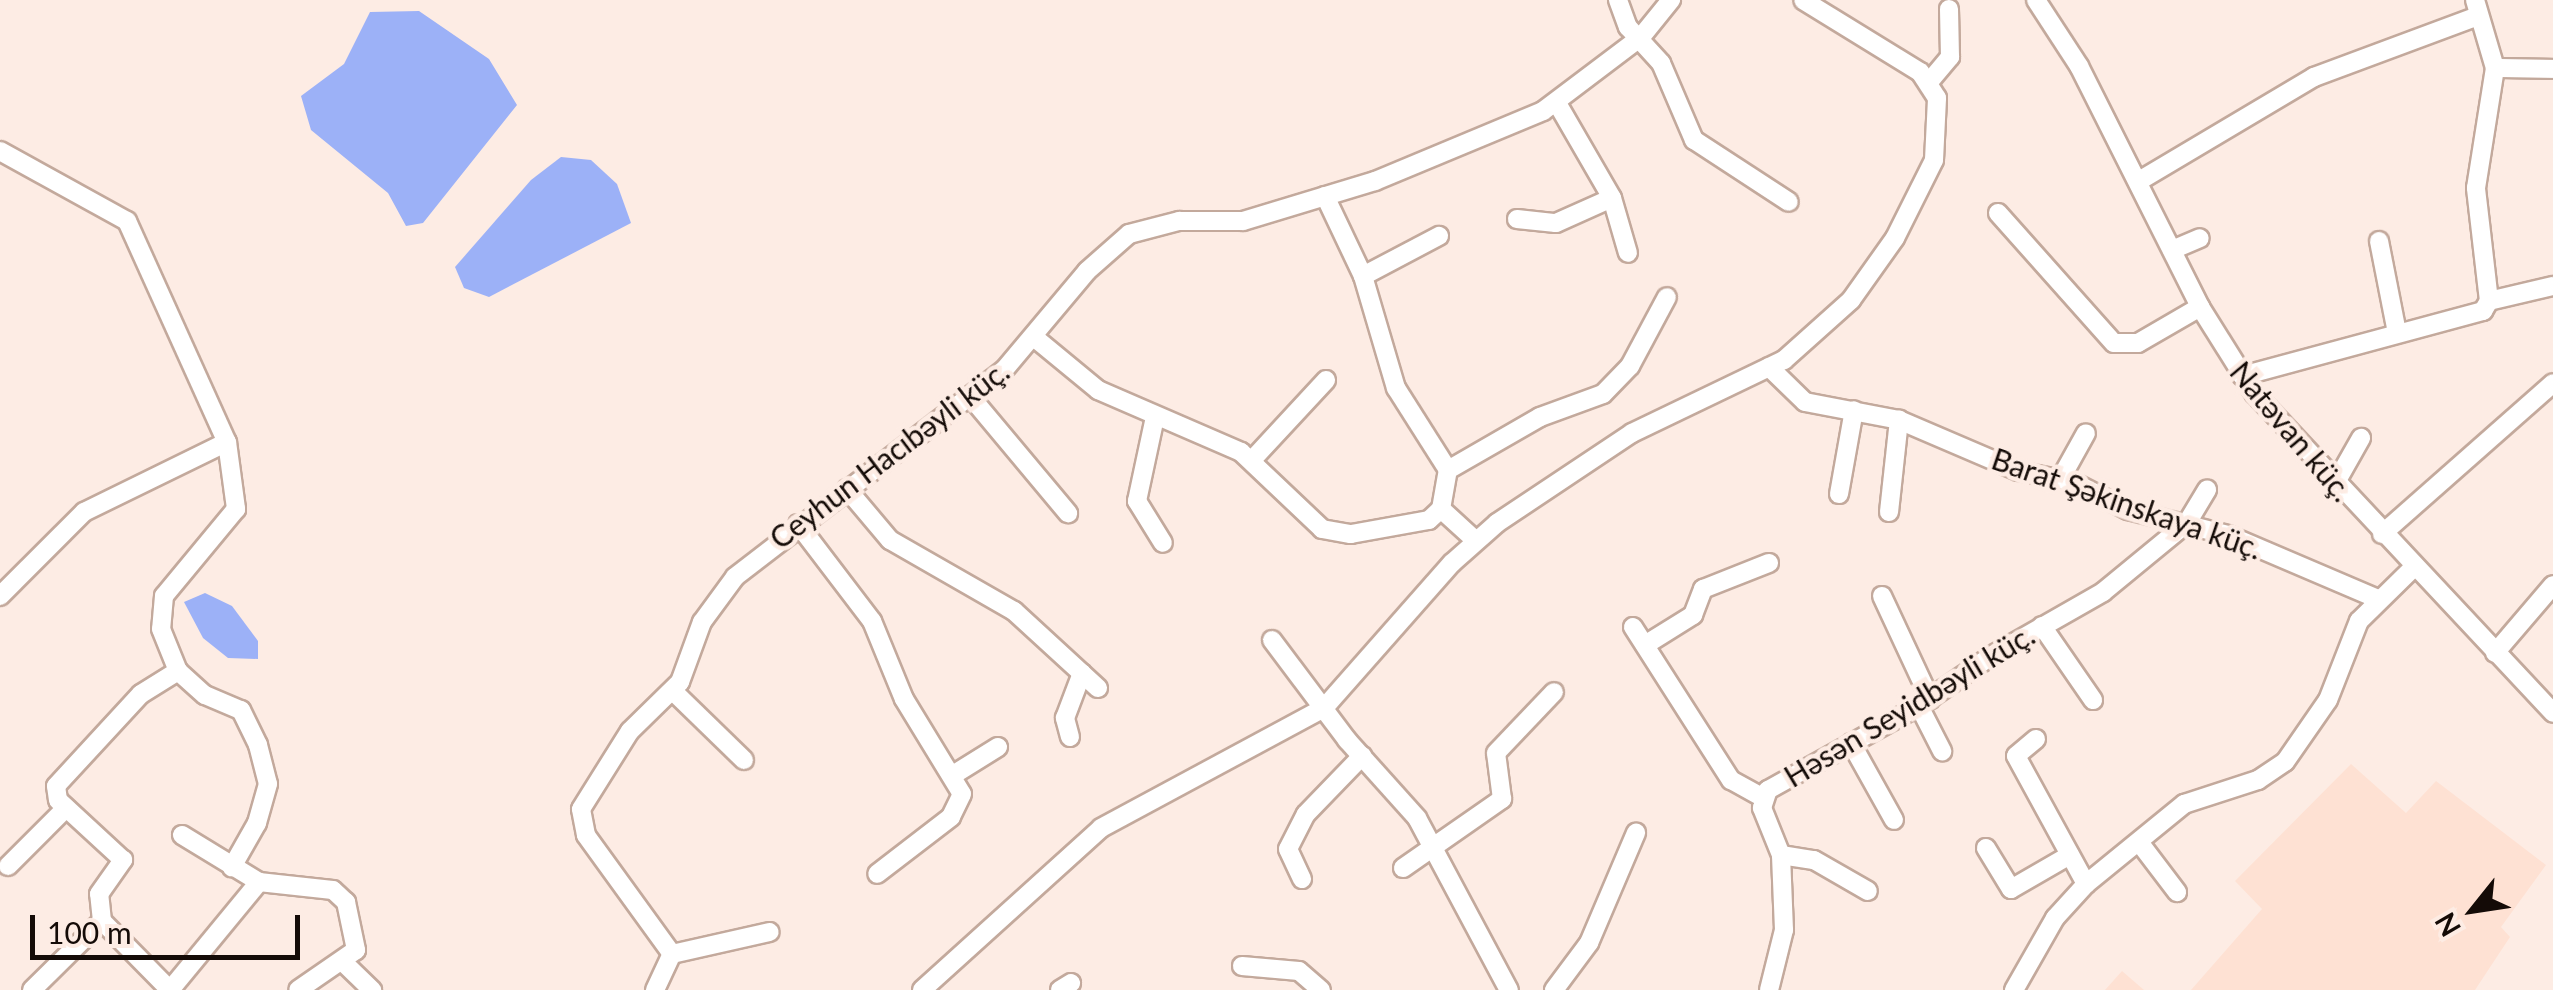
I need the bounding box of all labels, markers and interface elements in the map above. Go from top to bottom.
street label: Ceyhun Hacıbəyli küç. [762,352,1016,556]
street label: Natəvan küç. [2223,354,2361,508]
street label: Barat Şəkinskaya küç. [1987,440,2267,566]
street label: Həsən Seyidbəyli küç. [1777,616,2041,794]
north arrow [2423,860,2523,960]
scale bar [35,895,305,957]
text: N [2427,907,2467,943]
text: 100 m [47,914,132,950]

